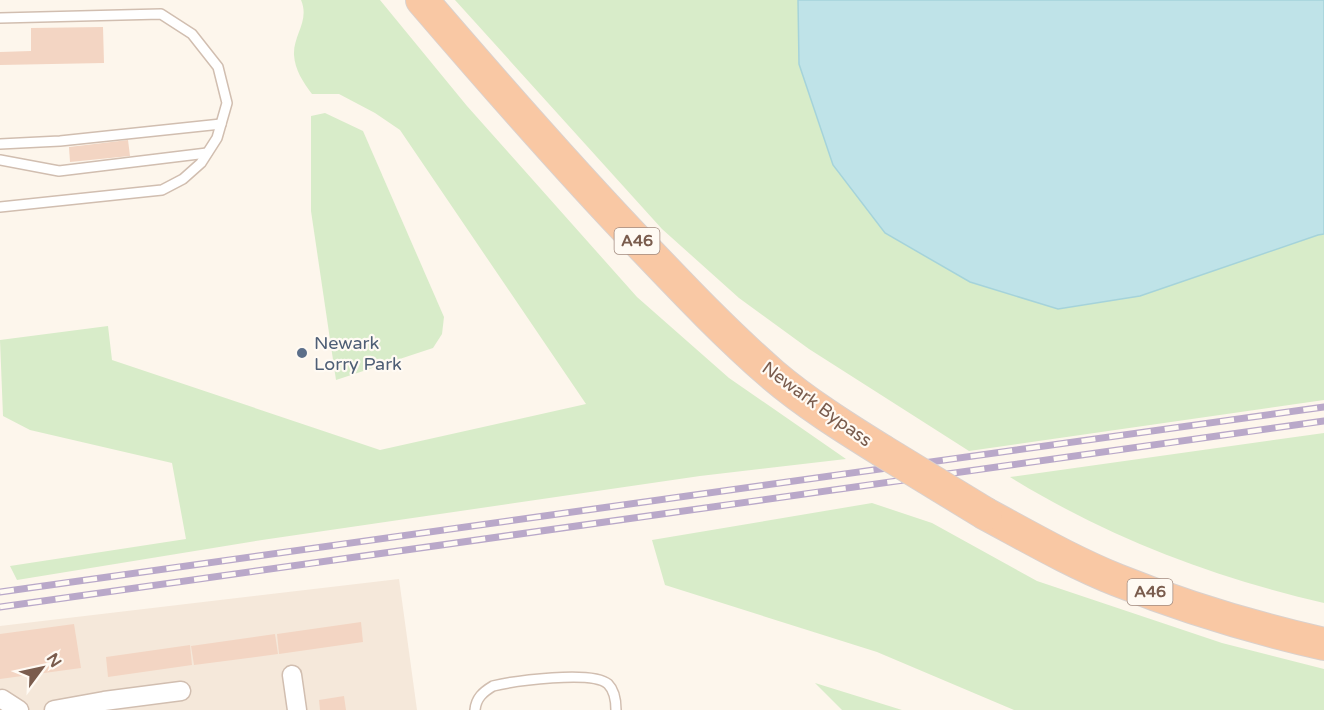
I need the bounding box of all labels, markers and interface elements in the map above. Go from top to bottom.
road number: A46 [614,228,660,254]
place label: Newark Lorry Park [314,332,402,375]
marker: Newark Lorry Park [295,346,309,360]
street label: Newark Bypass [758,357,876,451]
road number: A46 [1128,579,1172,605]
north arrow [12,638,72,698]
text: N [42,650,66,671]

